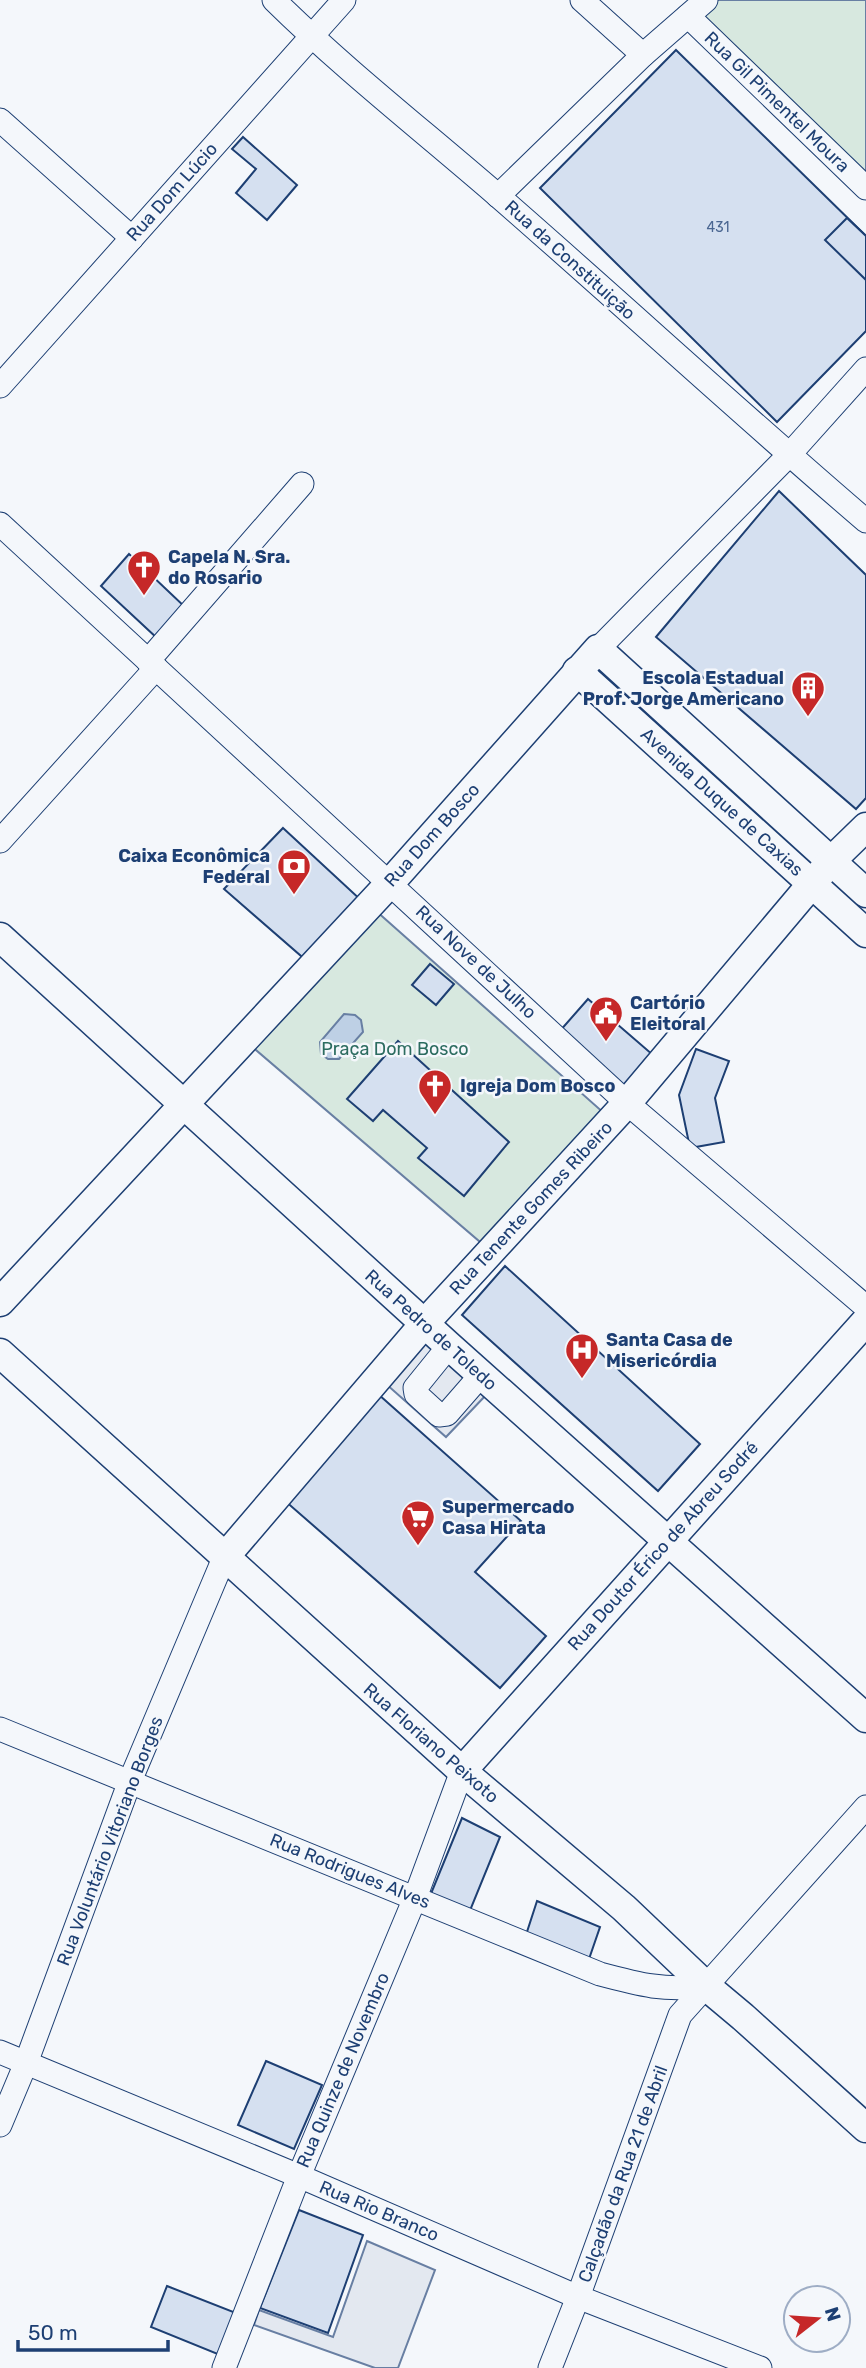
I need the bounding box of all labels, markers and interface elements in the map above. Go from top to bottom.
street label: Rua Gil Pimentel Moura [700,27,854,177]
street label: Rua Dom Lúcio [122,138,222,246]
street label: Rua da Constituição [500,196,640,324]
house number: 431 [707,219,729,236]
place label: Capela N. Sra. do Rosario [168,546,290,589]
church icon: Capela N. Sra. do Rosario [125,548,163,597]
place label: Escola Estadual Prof. Jorge Americano [583,667,784,710]
building icon: Escola Estadual Prof. Jorge Americano [789,669,827,718]
street label: Avenida Duque de Caxias [636,723,808,881]
street label: Rua Dom Bosco [380,779,484,891]
place label: Caixa Econômica Federal [118,845,270,888]
bank icon: Caixa Econômica Federal [275,847,313,896]
street label: Rua Nove de Julho [411,901,541,1023]
place label: Cartório Eleitoral [630,992,706,1035]
public building icon: Cartório Eleitoral [587,994,625,1043]
park label: Praça Dom Bosco [321,1038,469,1060]
church icon: Igreja Dom Bosco [416,1067,454,1116]
place label: Igreja Dom Bosco [460,1075,615,1097]
street label: Rua Tenente Gomes Ribeiro [445,1117,617,1299]
street label: Rua Pedro de Toledo [361,1265,501,1395]
place label: Santa Casa de Misericórdia [606,1329,733,1372]
hospital icon: Santa Casa de Misericórdia [563,1331,601,1380]
street label: Rua Doutor Érico de Abreu Sodré [563,1437,763,1655]
place label: Supermercado Casa Hirata [442,1496,575,1539]
supermarket icon: Supermercado Casa Hirata [399,1498,437,1547]
street label: Rua Floriano Peixoto [359,1678,503,1808]
street label: Rua Voluntário Vitoriano Borges [52,1713,168,1969]
street label: Rua Rodrigues Alves [267,1829,433,1913]
street label: Rua Quinze de Novembro [292,1969,394,2171]
street label: Calçadão da Rua 21 de Abril [573,2062,673,2286]
street label: Rua Rio Branco [316,2176,442,2246]
north arrow [782,2284,852,2354]
text: N [820,2304,846,2324]
scale bar [18,2308,168,2352]
text: 50 m [28,2320,78,2345]

